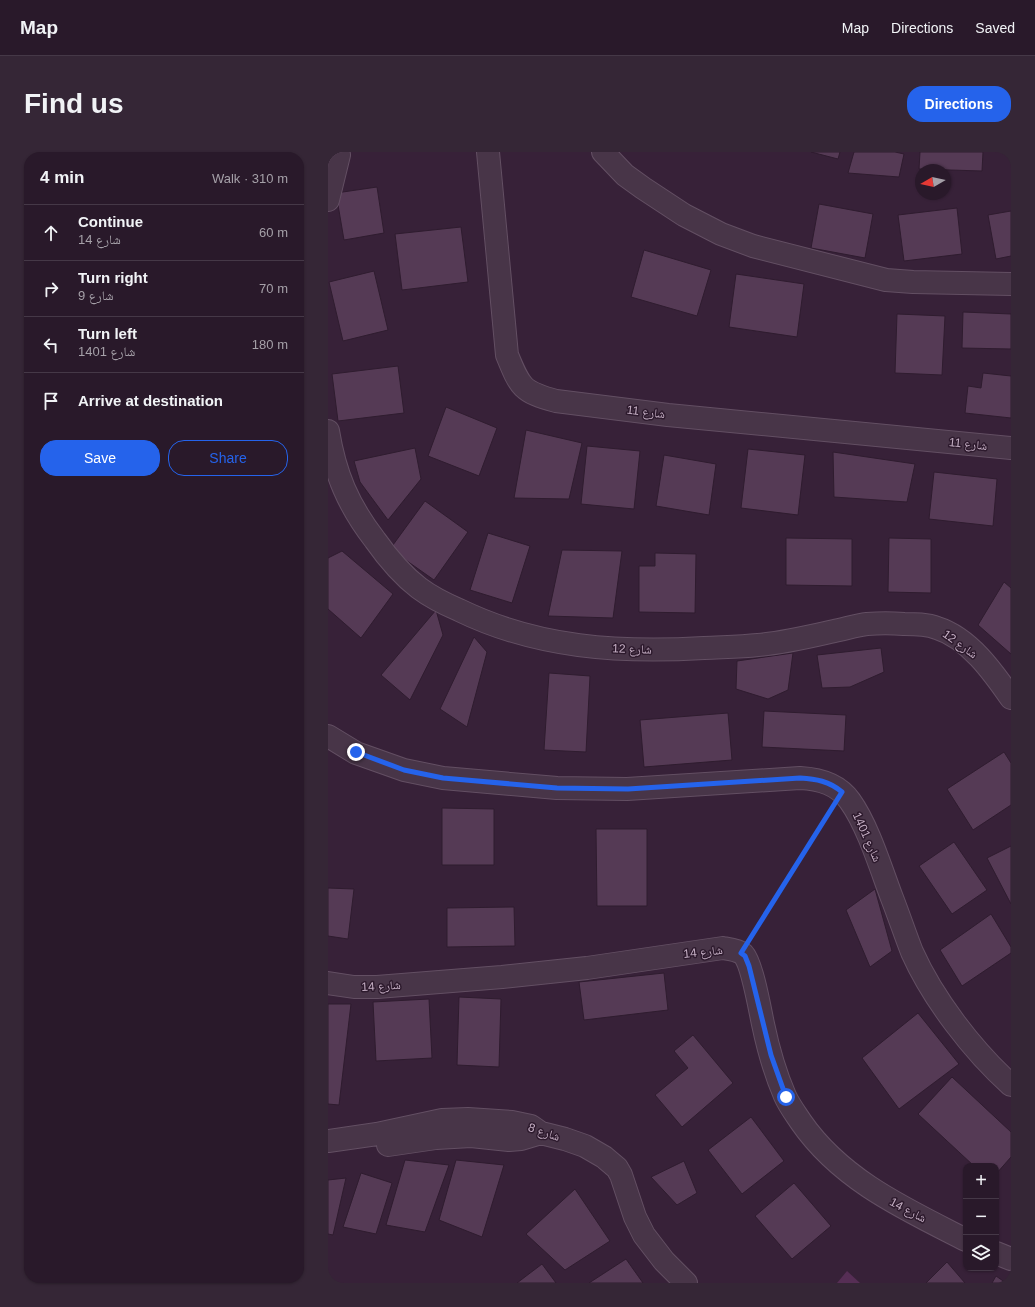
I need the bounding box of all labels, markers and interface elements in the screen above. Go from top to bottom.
text: Map [20,17,58,38]
text: Map [842,20,869,36]
text: Directions [891,20,953,36]
text: Saved [975,20,1015,36]
button: Directions [907,86,1011,122]
text: Find us [24,88,124,119]
north arrow [915,164,951,200]
text: 4 min [40,168,84,187]
text: Walk · 310 m [212,171,288,186]
text: Continue [78,213,143,230]
icon: ahead [40,222,62,244]
text: 60 m [259,225,288,240]
text: شارع 14 [78,232,121,247]
text: Turn right [78,269,148,286]
icon: right [40,278,62,300]
text: 70 m [259,281,288,296]
text: شارع 9 [78,288,114,303]
text: Turn left [78,325,137,342]
icon: left [40,334,62,356]
text: 180 m [252,337,288,352]
text: شارع 1401 [78,344,135,359]
icon: arrive [40,390,62,412]
text: Arrive at destination [78,392,223,409]
street label: شارع 11 [626,403,666,422]
street label: شارع 11 [948,435,988,454]
button: Save [40,440,160,476]
button: Share [168,440,288,476]
street label: شارع 12 [939,627,980,662]
street label: شارع 12 [612,641,652,658]
route end [347,743,365,761]
street label: شارع 1401 [849,810,884,864]
street label: شارع 14 [683,943,724,962]
street label: شارع 14 [361,978,401,995]
route start [777,1088,795,1106]
street label: شارع 8 [526,1120,562,1145]
map controls [963,1163,999,1271]
button: + [963,1163,999,1199]
street label: شارع 14 [887,1195,929,1226]
button: − [963,1199,999,1235]
button: layers [963,1235,999,1271]

